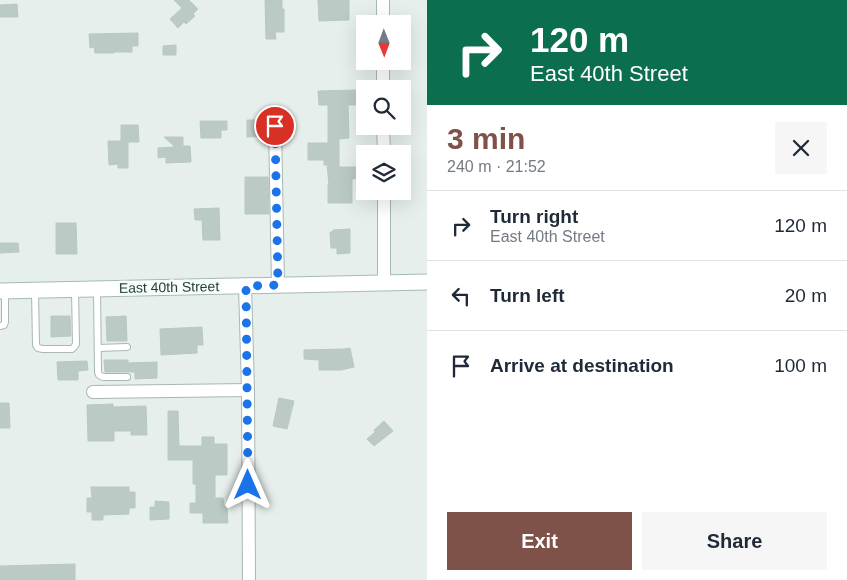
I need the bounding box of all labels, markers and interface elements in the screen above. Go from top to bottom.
north arrow [356,15,411,70]
map controls [356,15,411,200]
icon: right [447,20,512,85]
text: 120 m [530,20,629,59]
text: East 40th Street [530,61,688,86]
button: search [356,80,411,135]
pin [254,105,296,147]
icon: arrive [261,112,289,140]
text: 3 min [447,122,525,155]
button: close [775,122,827,174]
button: layers [356,145,411,200]
text: 240 m · 21:52 [447,158,546,175]
text: Turn right [490,206,578,227]
icon: right [447,212,475,240]
text: 120 m [774,215,827,236]
text: East 40th Street [490,228,605,245]
street label: East 40th Street [119,278,219,296]
icon: left [447,282,475,310]
text: Turn left [490,285,565,306]
text: 20 m [785,285,827,306]
icon: arrive [447,352,475,380]
text: Arrive at destination [490,355,674,376]
text: 100 m [774,355,827,376]
position arrow [221,458,273,510]
button: Exit [447,512,632,570]
button: Share [642,512,827,570]

